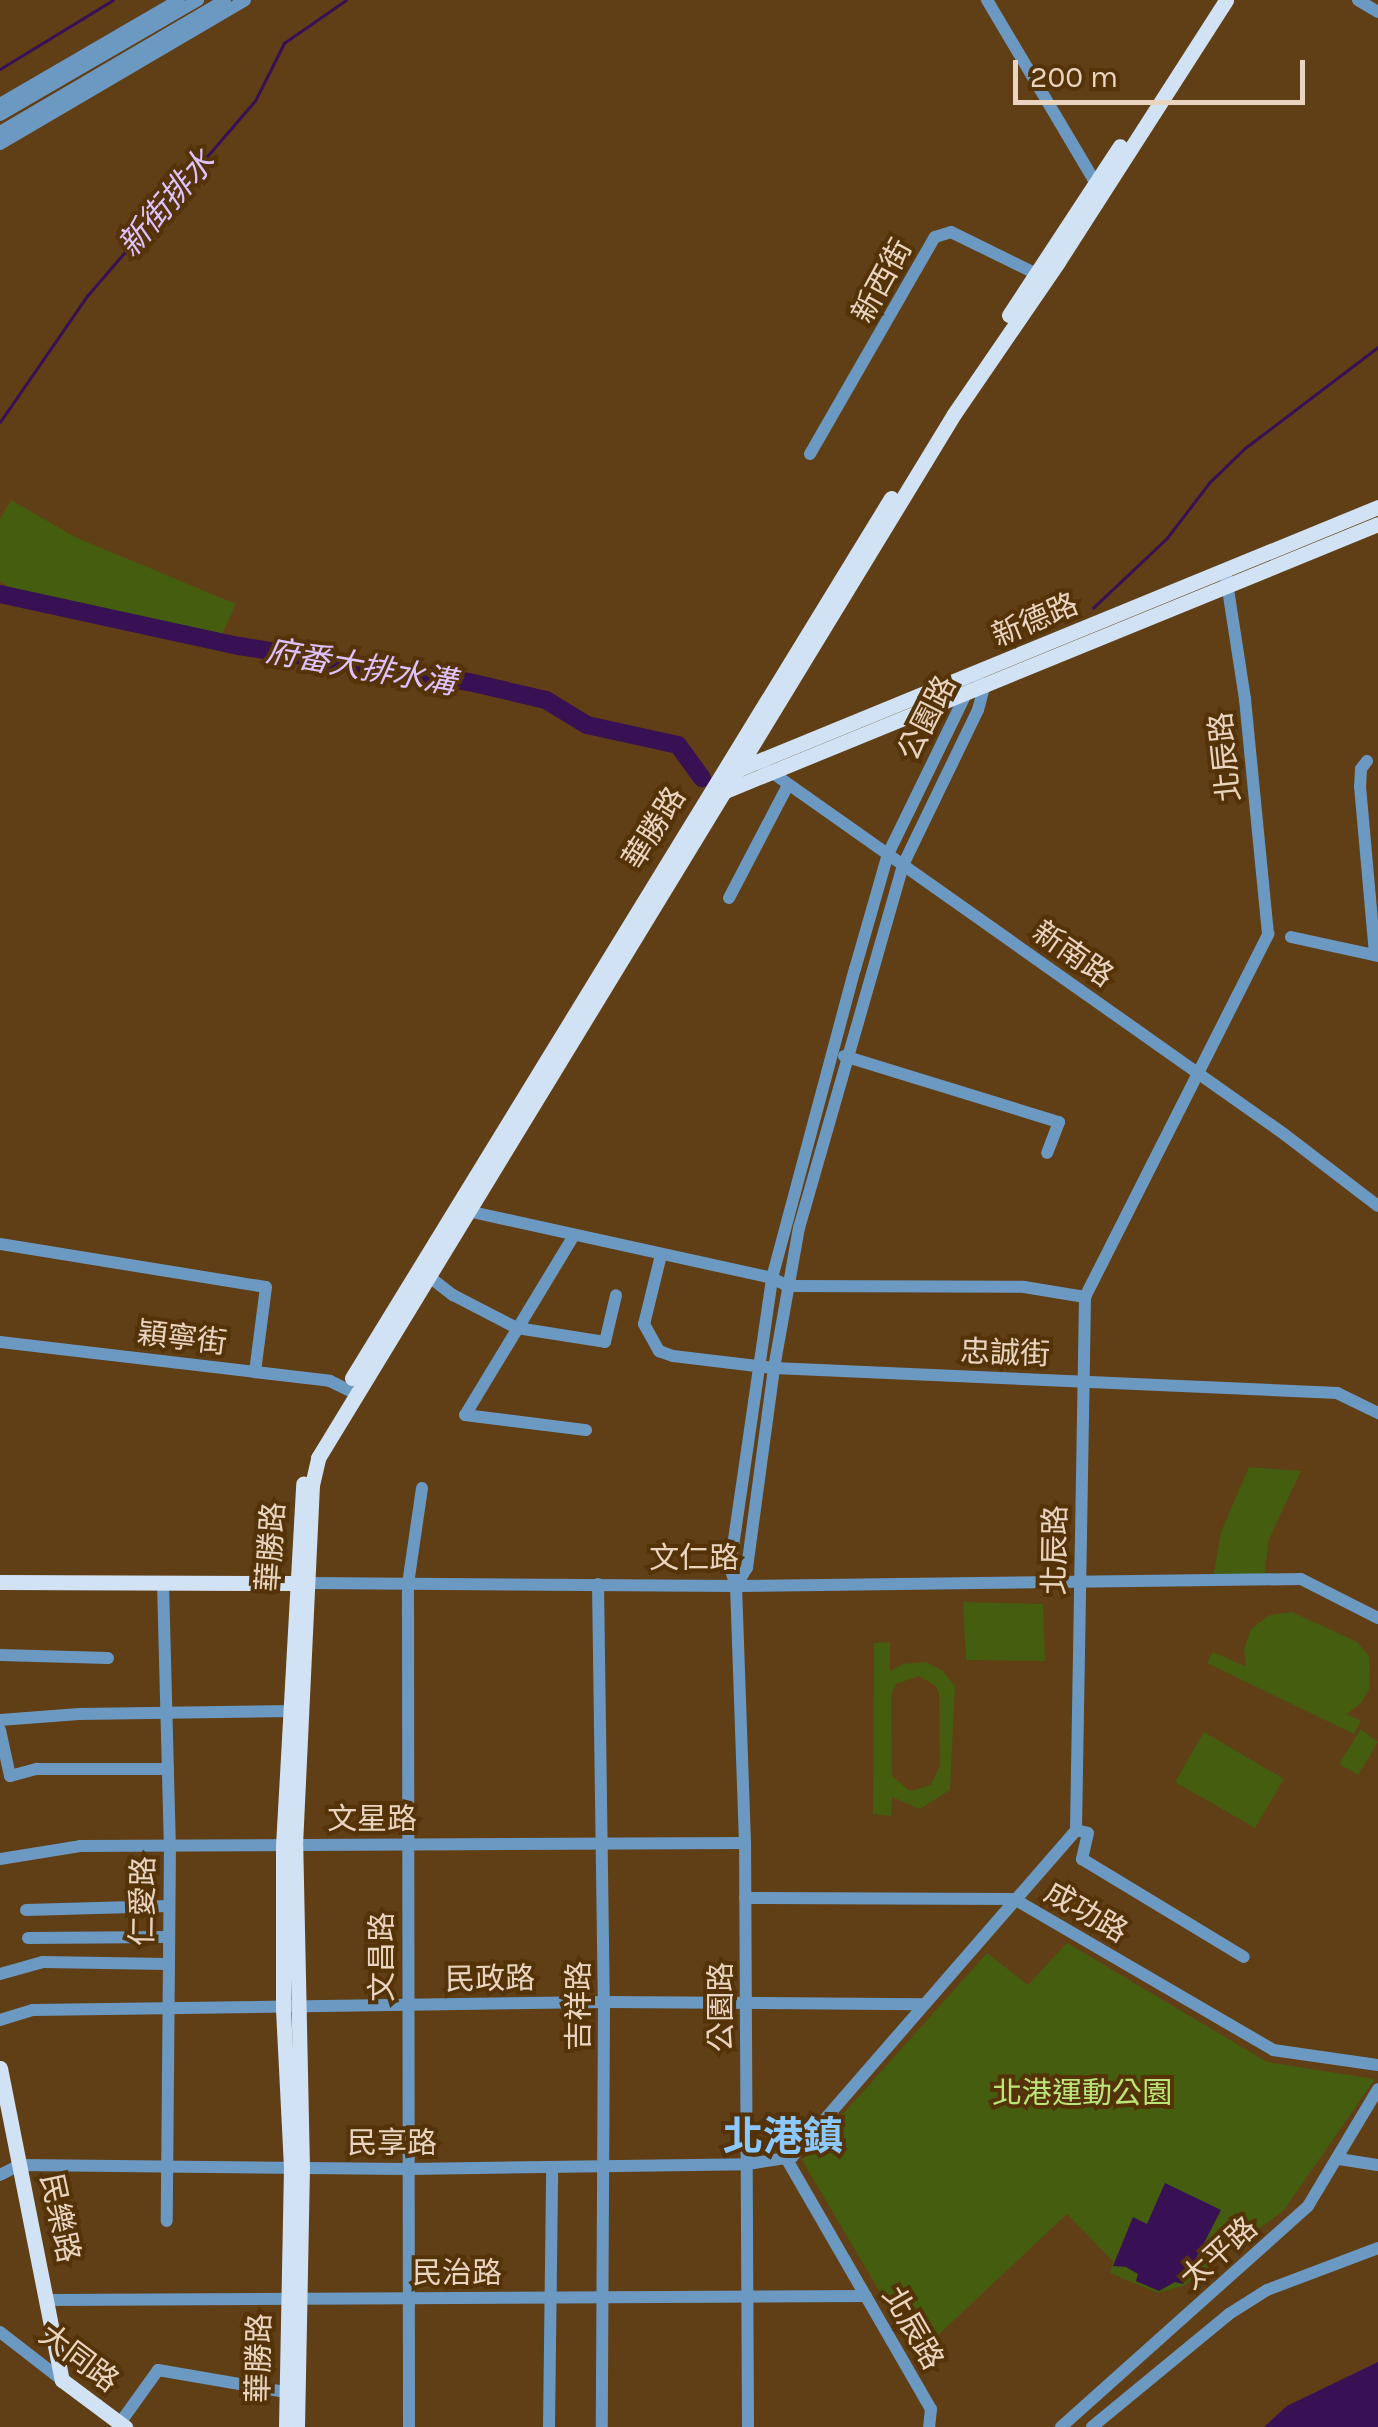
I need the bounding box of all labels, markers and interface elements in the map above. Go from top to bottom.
scale bar [1018,40,1310,102]
text: 200 m [1030,59,1118,95]
water label: 新街排水 [111,143,223,265]
street label: 新西街 [844,233,920,329]
street label: 新德路 [987,586,1083,654]
water label: 府番大排水溝 [263,632,459,704]
street label: 公園路 [891,670,963,766]
street label: 北辰路 [1202,710,1248,804]
street label: 華勝路 [615,780,693,876]
street label: 新南路 [1026,913,1120,995]
street label: 穎寧街 [135,1315,229,1361]
street label: 忠誠街 [959,1333,1051,1373]
street label: 華勝路 [250,1501,292,1593]
street label: 北辰路 [1036,1505,1074,1595]
street label: 文仁路 [649,1540,739,1576]
street label: 文星路 [327,1801,417,1837]
street label: 仁愛路 [124,1856,162,1946]
street label: 成功路 [1038,1874,1134,1950]
street label: 文昌路 [364,1912,400,2002]
street label: 民政路 [445,1960,535,1998]
street label: 吉祥路 [561,1961,597,2051]
street label: 公園路 [703,1962,739,2052]
park label: 北港運動公園 [992,2075,1172,2111]
district label: 北港鎮 [723,2113,843,2161]
street label: 民享路 [347,2125,437,2161]
street label: 民樂路 [33,2170,87,2266]
street label: 太平路 [1174,2210,1264,2296]
street label: 民治路 [412,2255,502,2291]
street label: 北辰路 [875,2280,951,2376]
street label: 華勝路 [240,2313,278,2403]
street label: 大同路 [32,2317,126,2399]

